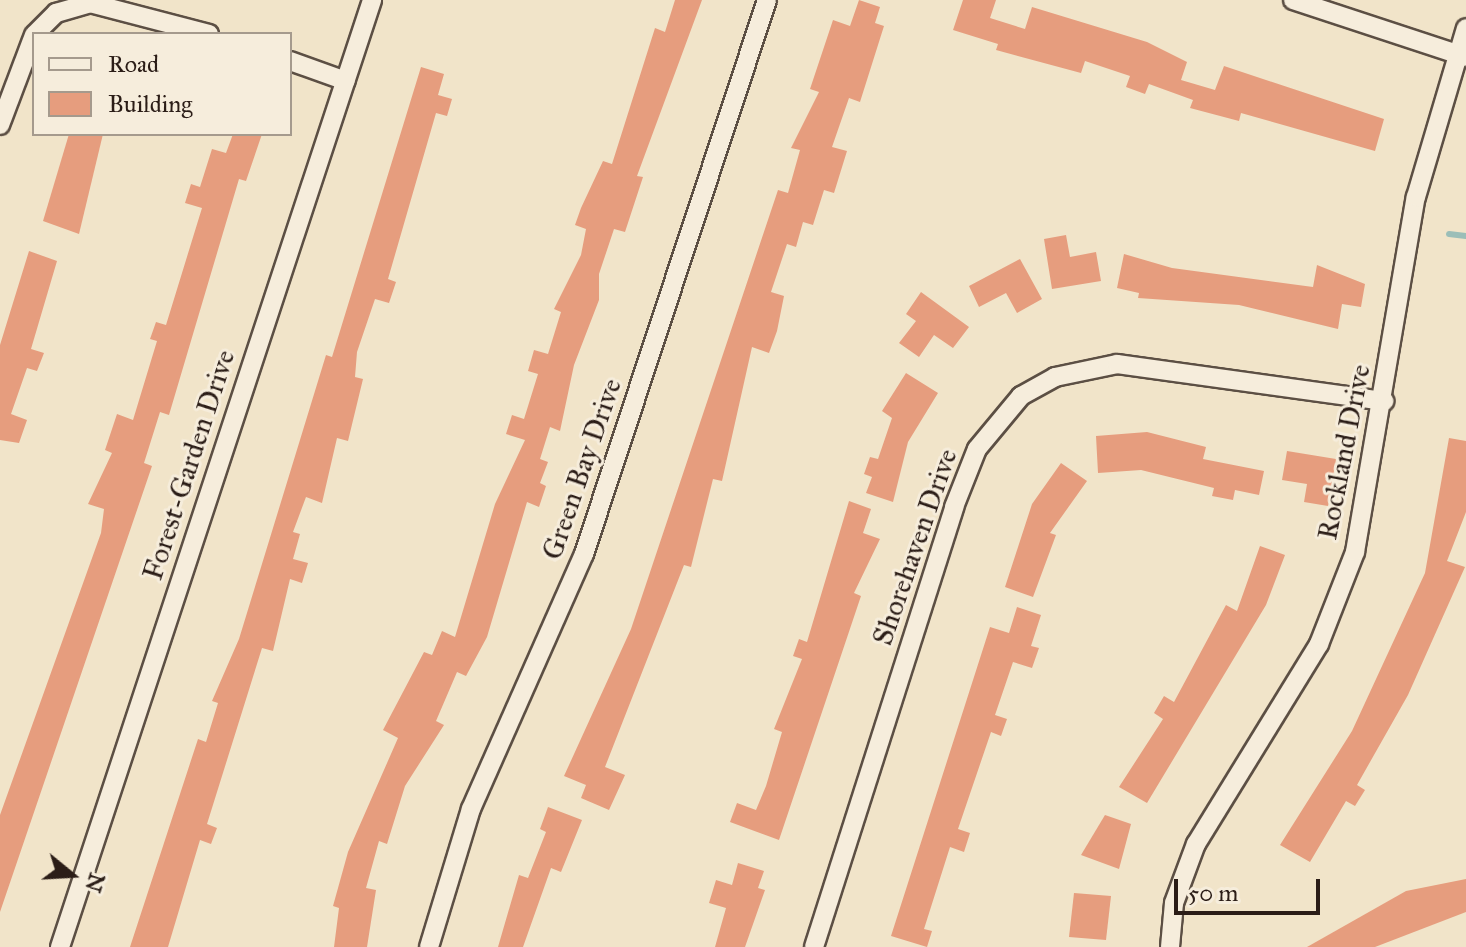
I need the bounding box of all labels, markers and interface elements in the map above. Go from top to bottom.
legend [32,32,292,136]
text: Road [108,49,159,79]
text: Building [108,89,193,119]
street label: Forest-Garden Drive [136,346,242,584]
street label: Rockland Drive [1311,361,1377,543]
street label: Green Bay Drive [535,374,629,564]
street label: Shorehaven Drive [866,444,964,650]
north arrow [32,835,112,915]
scale bar [1178,863,1324,913]
text: N [80,870,111,896]
text: 50 m [1188,878,1238,908]

